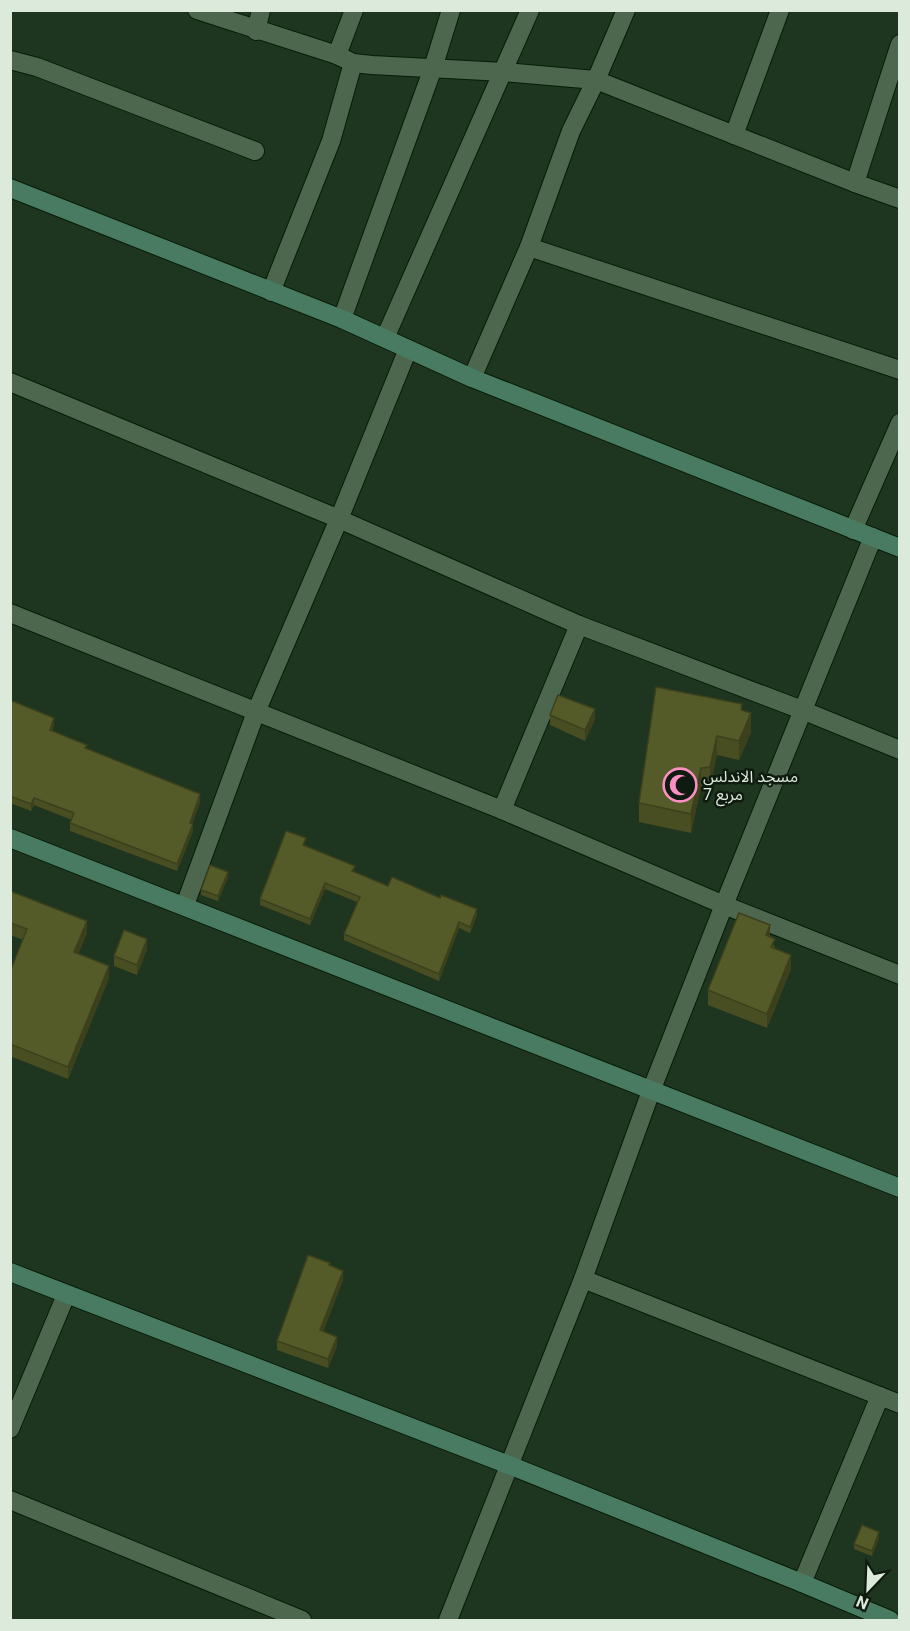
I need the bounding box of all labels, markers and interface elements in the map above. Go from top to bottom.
mosque icon: مسجد الاندلس مربع 7 [662,767,698,803]
place label: مسجد الاندلس مربع 7 [703,767,798,807]
north arrow [838,1559,898,1619]
text: N [853,1591,871,1613]

